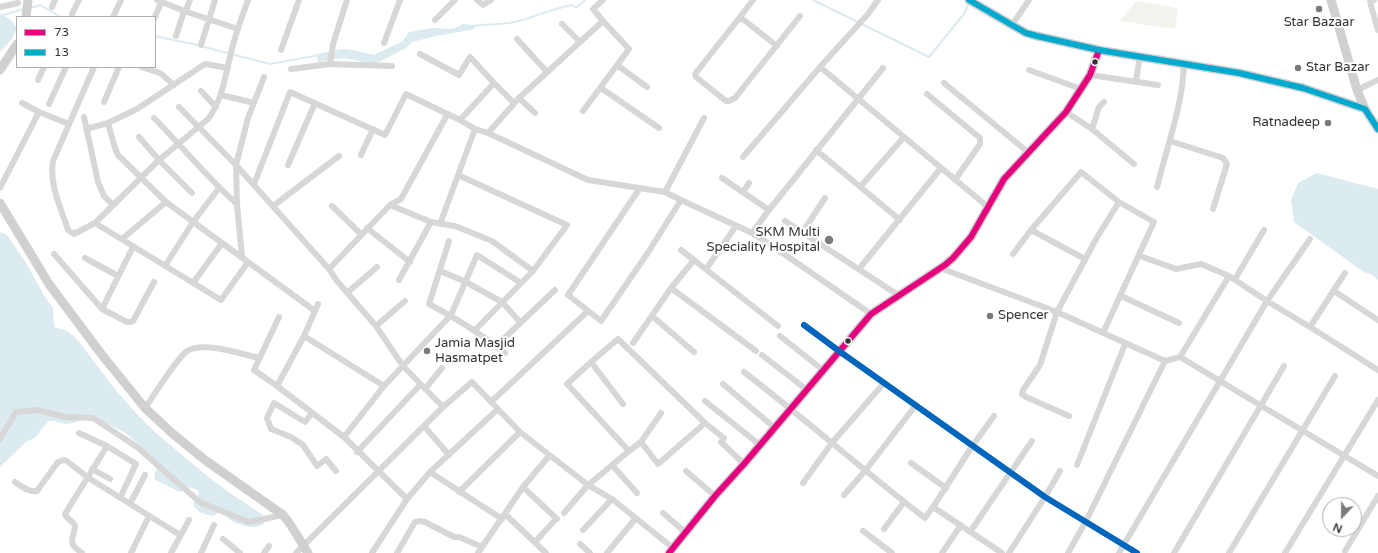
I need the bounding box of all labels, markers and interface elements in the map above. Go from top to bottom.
marker: Star Bazaar [1314,4,1324,14]
place label: Star Bazaar [1284,15,1354,31]
legend [16,16,156,68]
text: 73 [54,25,69,39]
text: 13 [54,45,69,59]
unlabelled marker [1090,57,1100,67]
place label: Star Bazar [1306,60,1369,76]
marker: Star Bazar [1293,63,1303,73]
place label: Ratnadeep [1252,115,1320,131]
marker: Ratnadeep [1323,118,1333,128]
place label: SKM Multi Speciality Hospital [707,225,820,256]
marker: SKM Multi Speciality Hospital [823,234,835,246]
place label: Spencer [998,308,1049,324]
marker: Spencer [985,311,995,321]
place label: Jamia Masjid Hasmatpet [435,336,515,367]
unlabelled marker [843,336,853,346]
marker: Jamia Masjid Hasmatpet [422,346,432,356]
north arrow [1322,497,1362,537]
text: N [1331,520,1344,535]

